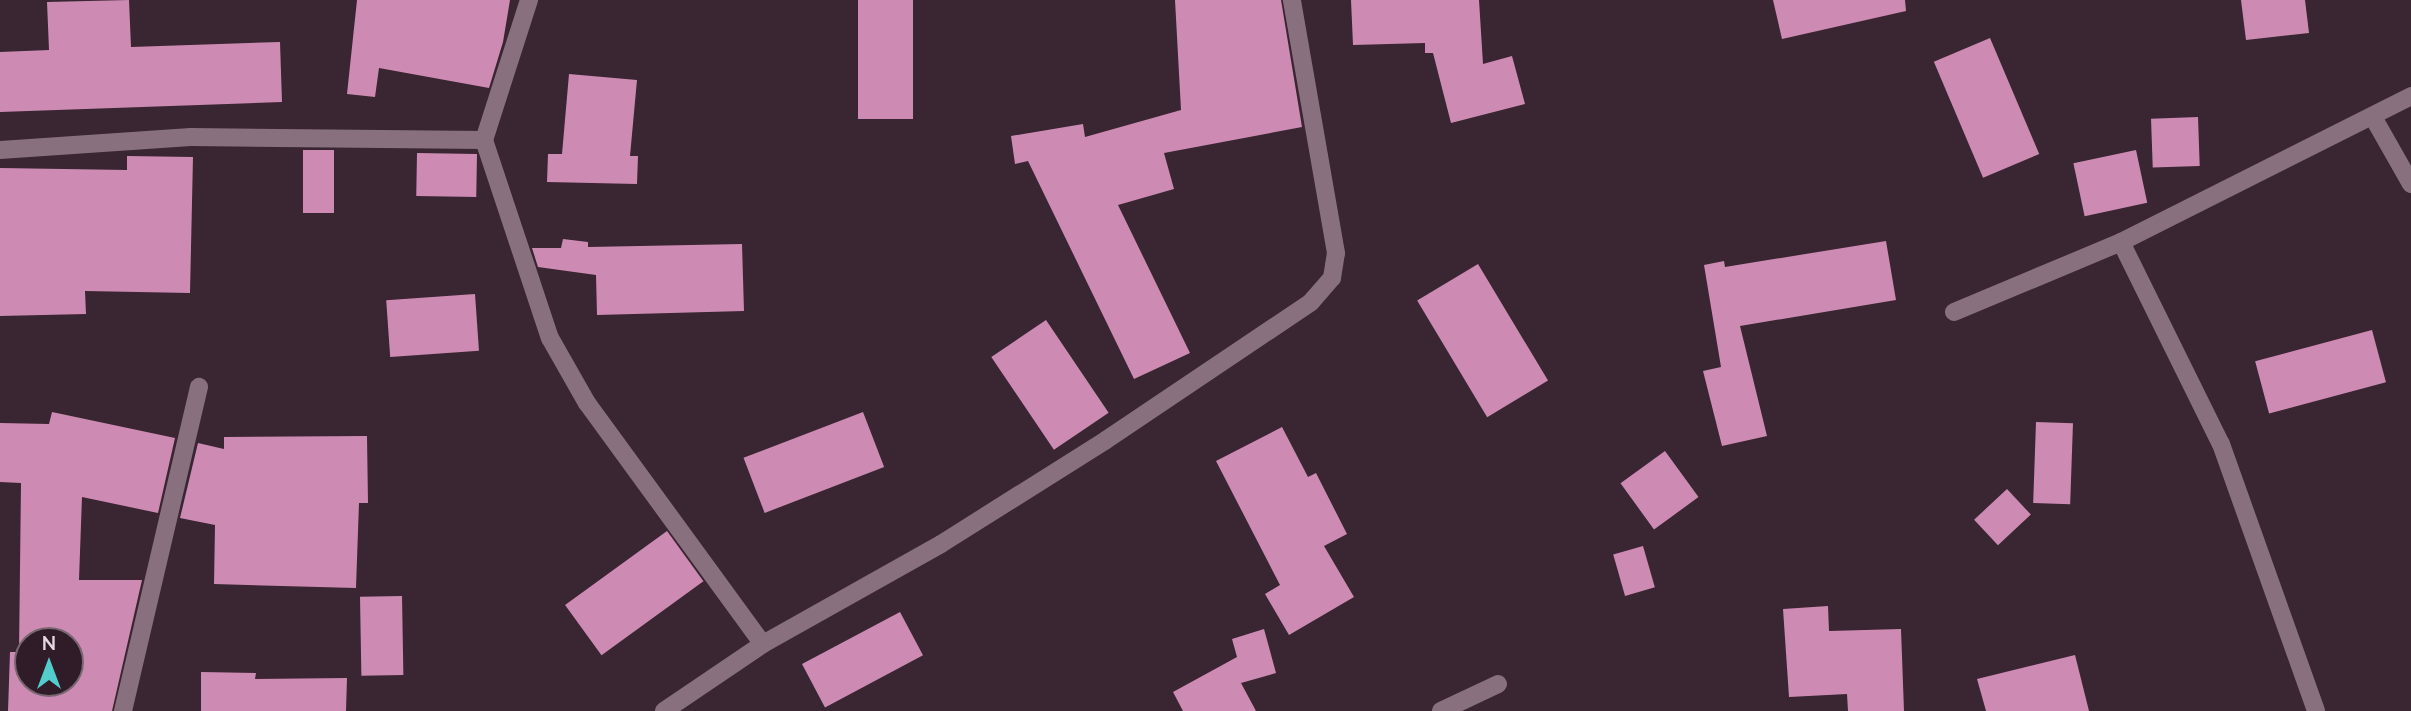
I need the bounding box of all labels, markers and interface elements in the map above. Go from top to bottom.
north arrow [14,627,84,697]
text: N [42,631,56,655]

